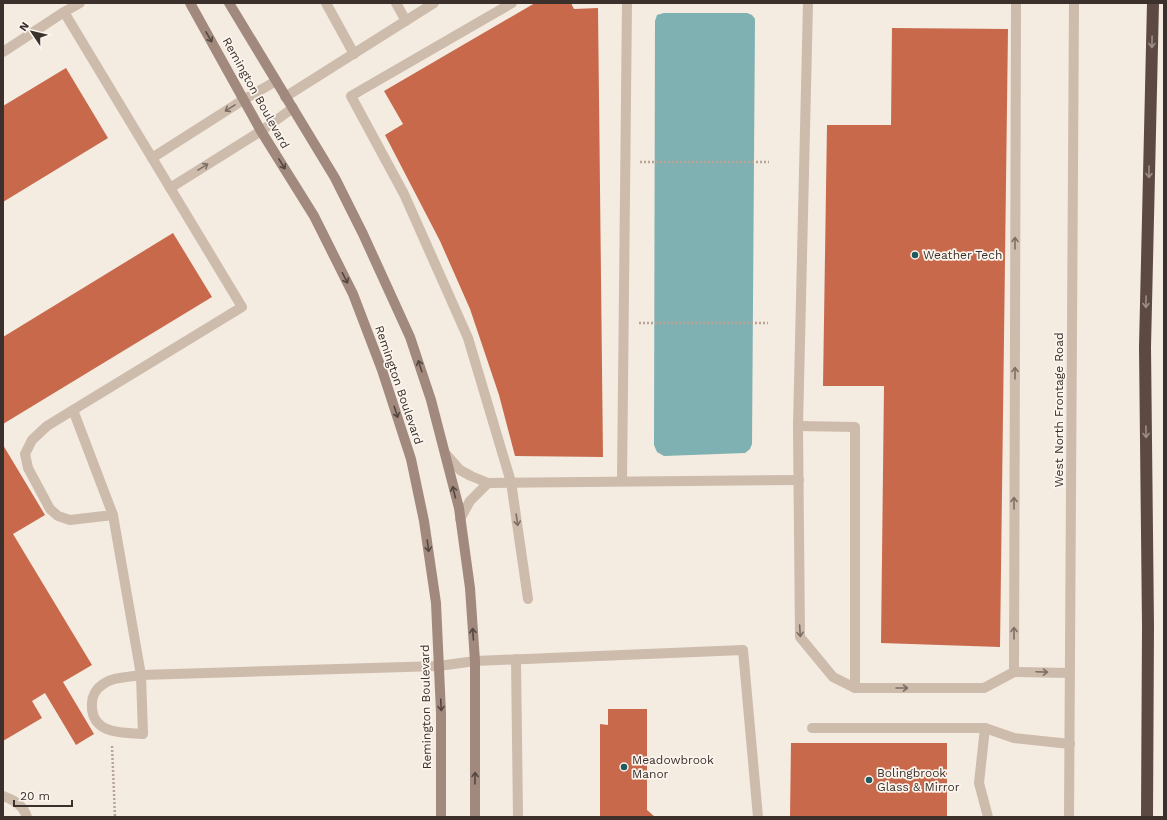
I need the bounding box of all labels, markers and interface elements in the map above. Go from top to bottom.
north arrow [12,12,52,52]
text: N [17,19,32,34]
one-way arrow [206,31,214,43]
street label: Remington Boulevard [220,35,292,151]
one-way arrow [1148,35,1156,48]
one-way arrow [224,105,236,113]
one-way arrow [278,158,286,170]
one-way arrow [197,163,208,171]
one-way arrow [1145,165,1153,178]
one-way arrow [1011,237,1019,250]
place label: Weather Tech [923,248,1002,262]
marker: Weather Tech [910,250,920,260]
one-way arrow [342,271,349,283]
one-way arrow [1143,295,1150,308]
street label: Remington Boulevard [372,324,426,446]
street label: West North Frontage Road [1052,332,1066,488]
one-way arrow [416,360,423,373]
one-way arrow [1011,367,1019,380]
one-way arrow [393,405,400,418]
one-way arrow [1142,425,1150,438]
one-way arrow [450,485,458,498]
one-way arrow [1010,497,1018,510]
one-way arrow [513,514,521,527]
one-way arrow [424,540,432,553]
one-way arrow [797,624,804,637]
one-way arrow [1010,627,1018,640]
one-way arrow [470,628,477,641]
street label: Remington Boulevard [418,644,434,770]
one-way arrow [1035,669,1048,676]
one-way arrow [895,684,908,692]
one-way arrow [437,698,444,711]
place label: Meadowbrook Manor [632,753,714,781]
marker: Meadowbrook Manor [619,762,629,772]
place label: Bolingbrook Glass & Mirror [877,766,960,794]
one-way arrow [471,772,479,785]
marker: Bolingbrook Glass & Mirror [864,775,874,785]
scale bar [14,782,72,808]
text: 20 m [20,789,50,803]

